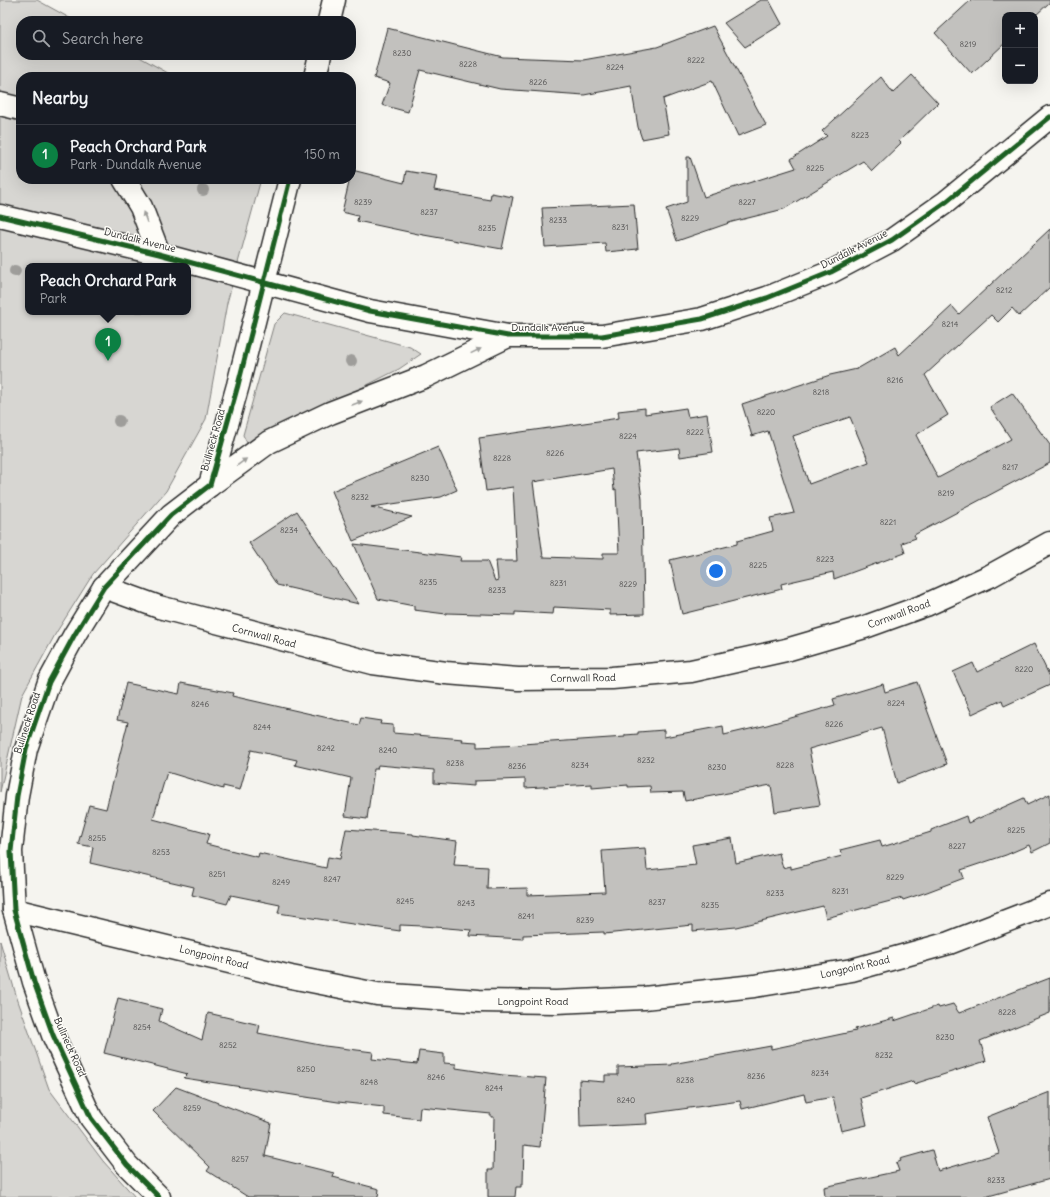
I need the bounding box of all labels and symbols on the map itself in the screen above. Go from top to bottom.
house number: 8219 [960,39,977,49]
house number: 8230 [393,48,411,58]
house number: 8222 [687,55,705,65]
house number: 8228 [459,59,477,69]
house number: 8224 [606,62,624,72]
house number: 8226 [529,77,547,87]
house number: 8223 [851,130,869,140]
house number: 8225 [806,163,824,173]
house number: 8239 [354,197,372,207]
house number: 8227 [738,197,756,207]
house number: 8237 [420,207,438,217]
one-way arrow [141,211,147,223]
house number: 8229 [681,213,699,223]
house number: 8233 [549,215,567,225]
house number: 8231 [612,222,628,232]
house number: 8235 [478,223,496,233]
street label: Dundalk Avenue [103,225,177,255]
street label: Dundalk Avenue [818,227,890,271]
house number: 8212 [996,285,1013,295]
house number: 8214 [942,319,959,329]
street label: Dundalk Avenue [511,321,585,334]
pin: 1 [95,328,121,361]
one-way arrow [471,348,482,354]
house number: 8216 [887,375,904,385]
house number: 8218 [813,387,830,397]
one-way arrow [352,399,364,405]
street label: Bullneck Road [198,407,228,473]
house number: 8220 [757,407,775,417]
house number: 8222 [686,427,704,437]
house number: 8224 [619,431,637,441]
house number: 8226 [546,448,564,458]
house number: 8228 [493,453,511,463]
one-way arrow [237,458,247,466]
house number: 8217 [1002,462,1018,472]
house number: 8230 [411,473,429,483]
house number: 8219 [938,488,955,498]
house number: 8232 [351,492,370,502]
house number: 8221 [880,517,896,527]
house number: 8234 [280,525,298,535]
house number: 8223 [816,554,834,564]
house number: 8225 [749,560,767,570]
your location [706,561,726,581]
house number: 8235 [419,577,437,587]
house number: 8231 [550,578,566,588]
house number: 8229 [619,579,637,589]
house number: 8233 [488,585,506,595]
street label: Cornwall Road [866,597,932,631]
street label: Cornwall Road [231,621,298,651]
house number: 8220 [1015,664,1033,674]
street label: Cornwall Road [550,671,616,685]
street label: Bullneck Road [11,690,43,755]
house number: 8224 [887,698,905,708]
house number: 8246 [191,699,209,709]
house number: 8226 [825,719,843,729]
house number: 8244 [253,722,271,732]
house number: 8242 [317,743,336,753]
house number: 8240 [379,745,397,755]
house number: 8232 [637,755,656,765]
house number: 8238 [446,758,464,768]
house number: 8234 [571,760,589,770]
house number: 8228 [776,760,794,770]
house number: 8236 [508,761,526,771]
house number: 8230 [708,762,726,772]
house number: 8225 [1007,825,1025,835]
house number: 8255 [88,833,106,843]
house number: 8227 [948,841,966,851]
house number: 8253 [152,847,171,857]
house number: 8251 [209,869,225,879]
house number: 8229 [886,872,904,882]
house number: 8247 [323,874,341,884]
house number: 8249 [272,877,290,887]
house number: 8231 [832,886,848,896]
house number: 8233 [766,888,784,898]
house number: 8245 [396,896,414,906]
house number: 8237 [648,897,666,907]
house number: 8243 [457,898,475,908]
house number: 8235 [701,900,719,910]
house number: 8241 [518,911,534,921]
house number: 8239 [576,915,594,925]
street label: Longpoint Road [178,942,250,972]
street label: Longpoint Road [819,953,891,981]
street label: Longpoint Road [498,995,568,1008]
house number: 8228 [998,1007,1016,1017]
street label: Bullneck Road [51,1015,89,1079]
house number: 8254 [133,1022,151,1032]
house number: 8230 [936,1032,954,1042]
house number: 8252 [219,1040,238,1050]
house number: 8232 [875,1050,894,1060]
house number: 8250 [297,1064,315,1074]
house number: 8234 [811,1068,829,1078]
house number: 8236 [747,1071,765,1081]
house number: 8246 [427,1072,445,1082]
house number: 8238 [676,1075,694,1085]
house number: 8248 [360,1077,378,1087]
house number: 8244 [485,1083,503,1093]
house number: 8240 [617,1095,635,1105]
house number: 8259 [183,1103,201,1113]
house number: 8257 [231,1154,249,1164]
house number: 8233 [987,1175,1005,1185]

